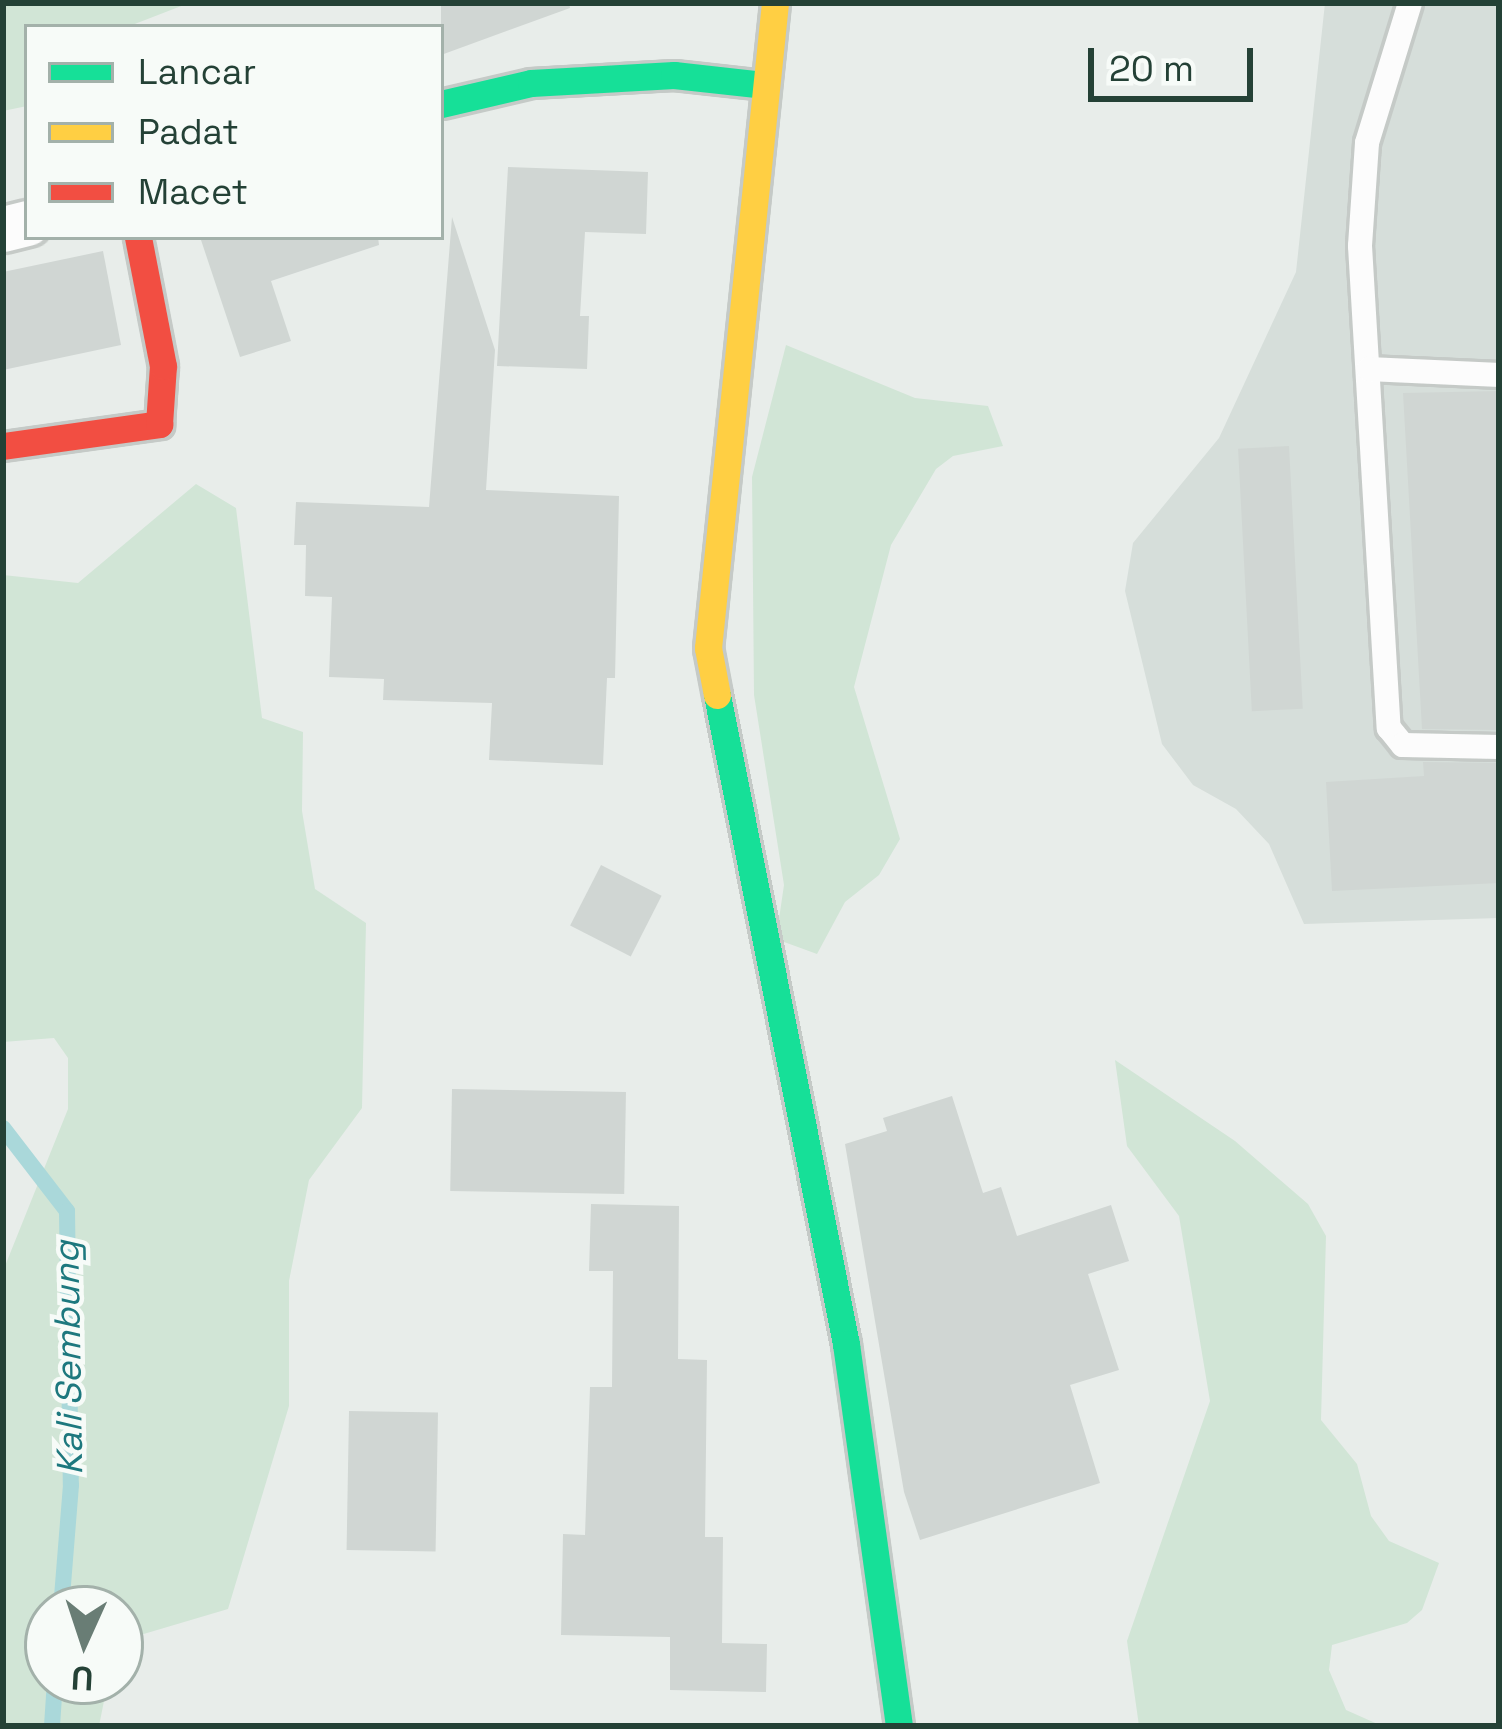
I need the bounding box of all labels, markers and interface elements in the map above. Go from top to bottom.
legend [24,24,444,240]
scale bar [1094,24,1259,98]
text: 20 m [1109,46,1194,92]
text: Lancar [138,49,256,95]
text: Padat [138,109,239,155]
text: Macet [138,169,248,215]
water label: Kali Sembung [45,1240,93,1476]
north arrow [24,1585,144,1705]
text: U [70,1656,94,1700]

